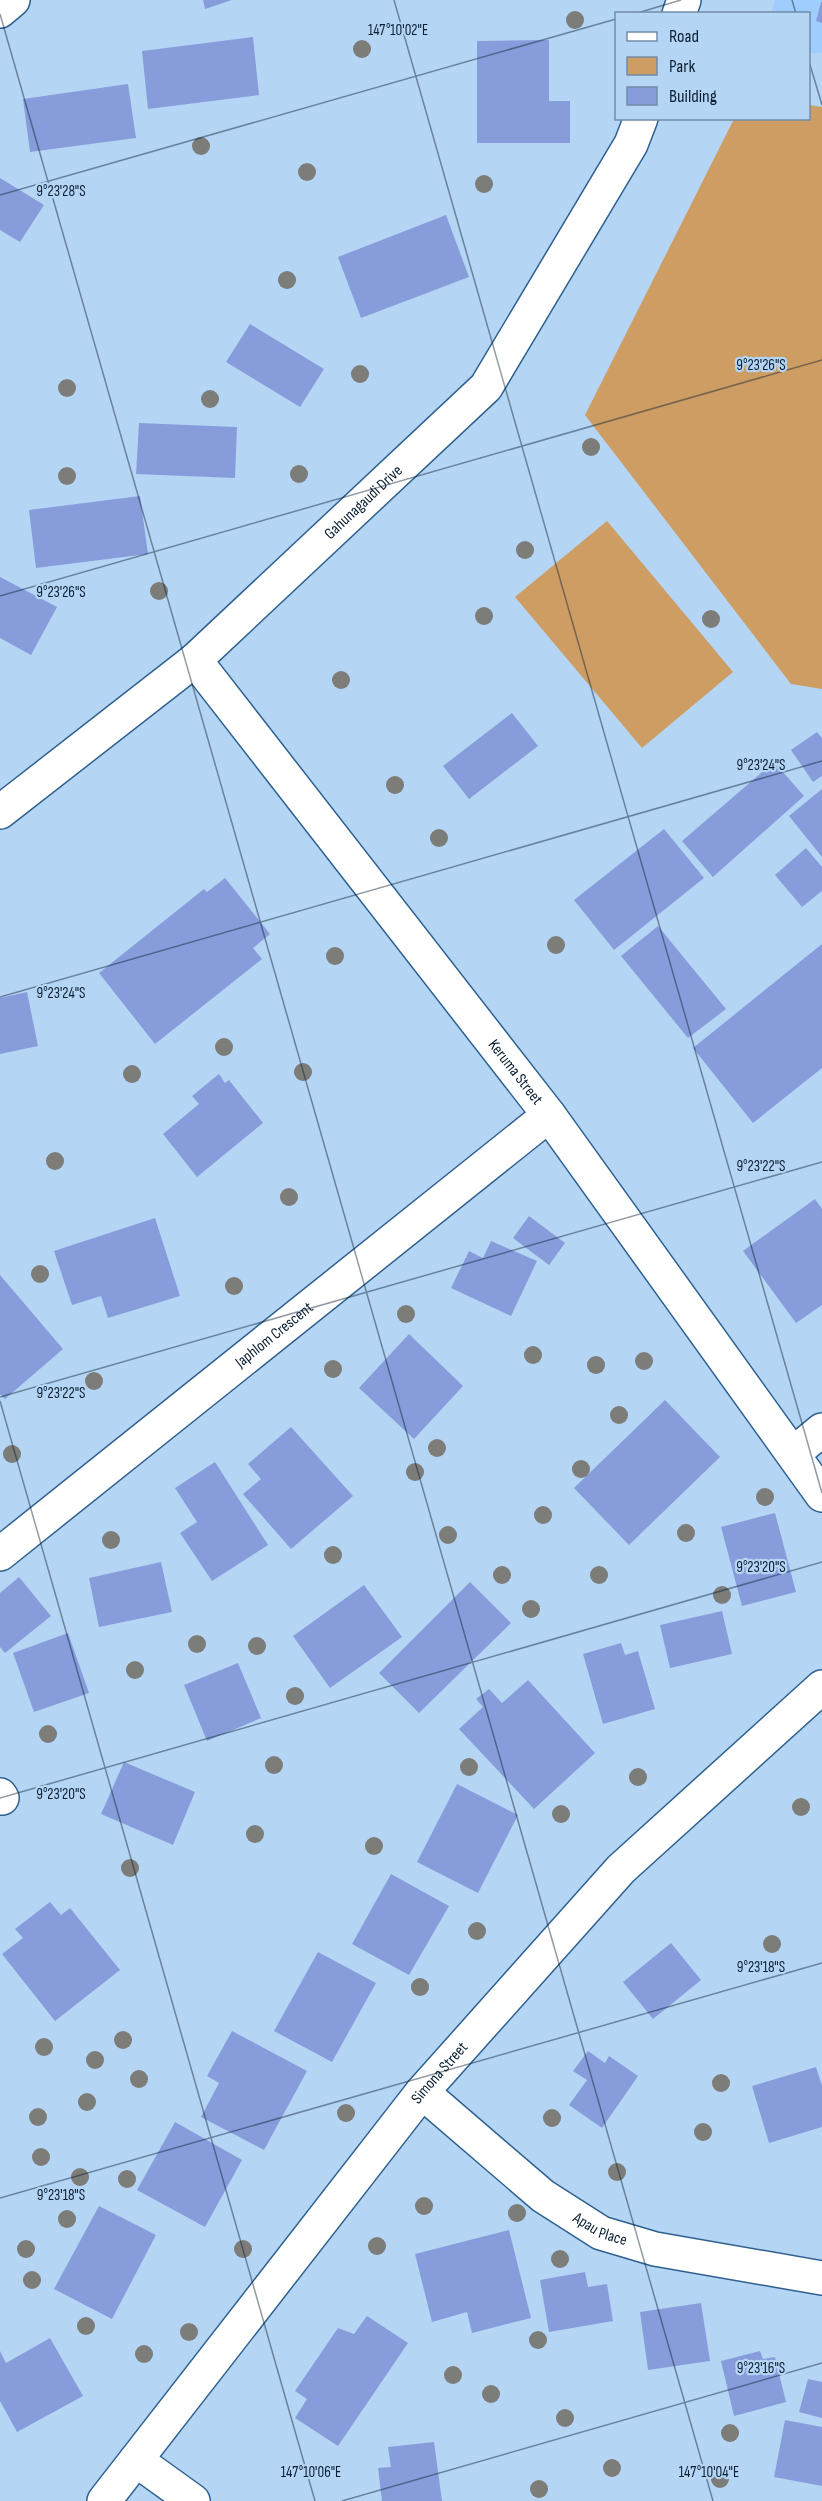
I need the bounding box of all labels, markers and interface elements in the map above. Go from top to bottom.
legend [615,12,810,120]
text: 147°10'02"E [368,21,428,40]
text: Road [669,26,699,47]
text: Park [669,56,695,77]
text: Building [669,86,717,107]
text: 9°23'28"S [36,182,86,201]
text: 9°23'26"S [736,356,786,375]
street label: Gahunagaudi Drive [320,461,406,543]
text: 9°23'26"S [36,583,86,602]
text: 9°23'24"S [736,756,786,775]
text: 9°23'24"S [36,984,86,1003]
street label: Keruma Street [484,1036,547,1109]
text: 9°23'22"S [736,1157,786,1176]
street label: Japhlom Crescent [231,1298,317,1372]
text: 9°23'22"S [36,1384,86,1403]
text: 9°23'20"S [736,1558,786,1577]
text: 9°23'20"S [36,1785,86,1804]
text: 9°23'18"S [737,1958,785,1977]
street label: Simona Street [407,2038,472,2107]
text: 9°23'18"S [37,2186,85,2205]
street label: Apau Place [569,2208,629,2250]
text: 9°23'16"S [737,2359,785,2378]
text: 147°10'06"E [281,2463,341,2482]
text: 147°10'04"E [679,2463,739,2482]

